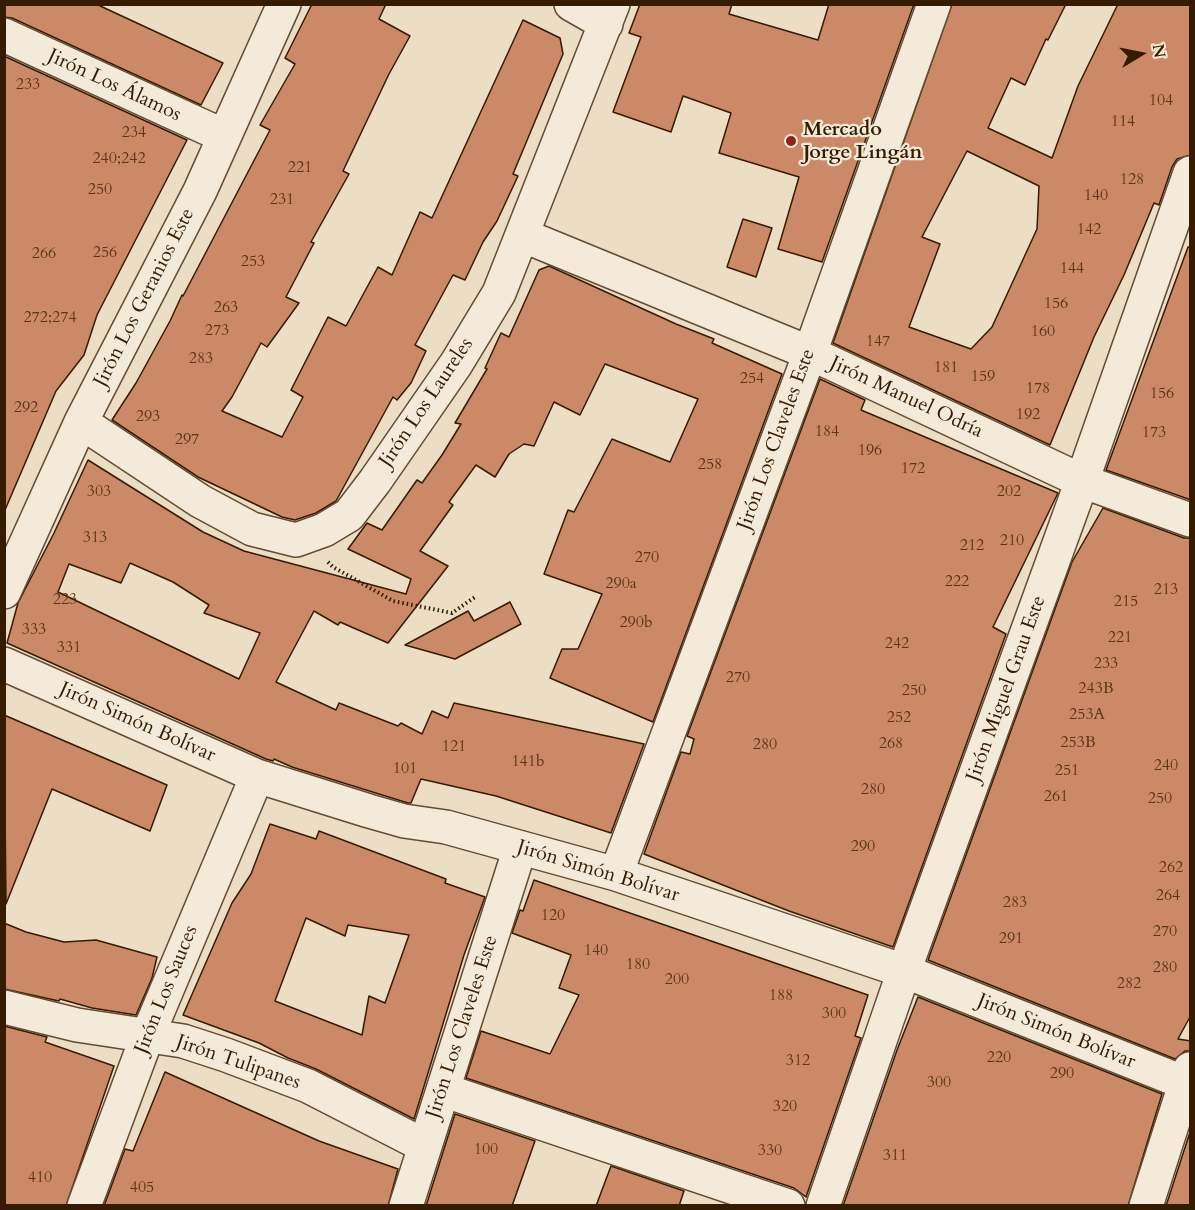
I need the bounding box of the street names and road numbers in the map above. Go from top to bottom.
street label: Jirón Los Álamos [43,45,185,127]
street label: Jirón Los Geranios Este [90,205,200,391]
street label: Jirón Los Laureles [375,334,479,472]
street label: Jirón Los Claveles Este [733,346,821,534]
street label: Jirón Manuel Odría [826,352,986,444]
street label: Jirón Miguel Grau Este [962,593,1052,785]
street label: Jirón Simón Bolívar [55,678,219,768]
street label: Jirón Simón Bolívar [514,836,682,908]
street label: Jirón Los Sauces [130,922,204,1058]
street label: Jirón Los Claveles Este [422,932,504,1122]
street label: Jirón Simón Bolívar [973,989,1139,1075]
street label: Jirón Tulipanes [173,1030,303,1096]

